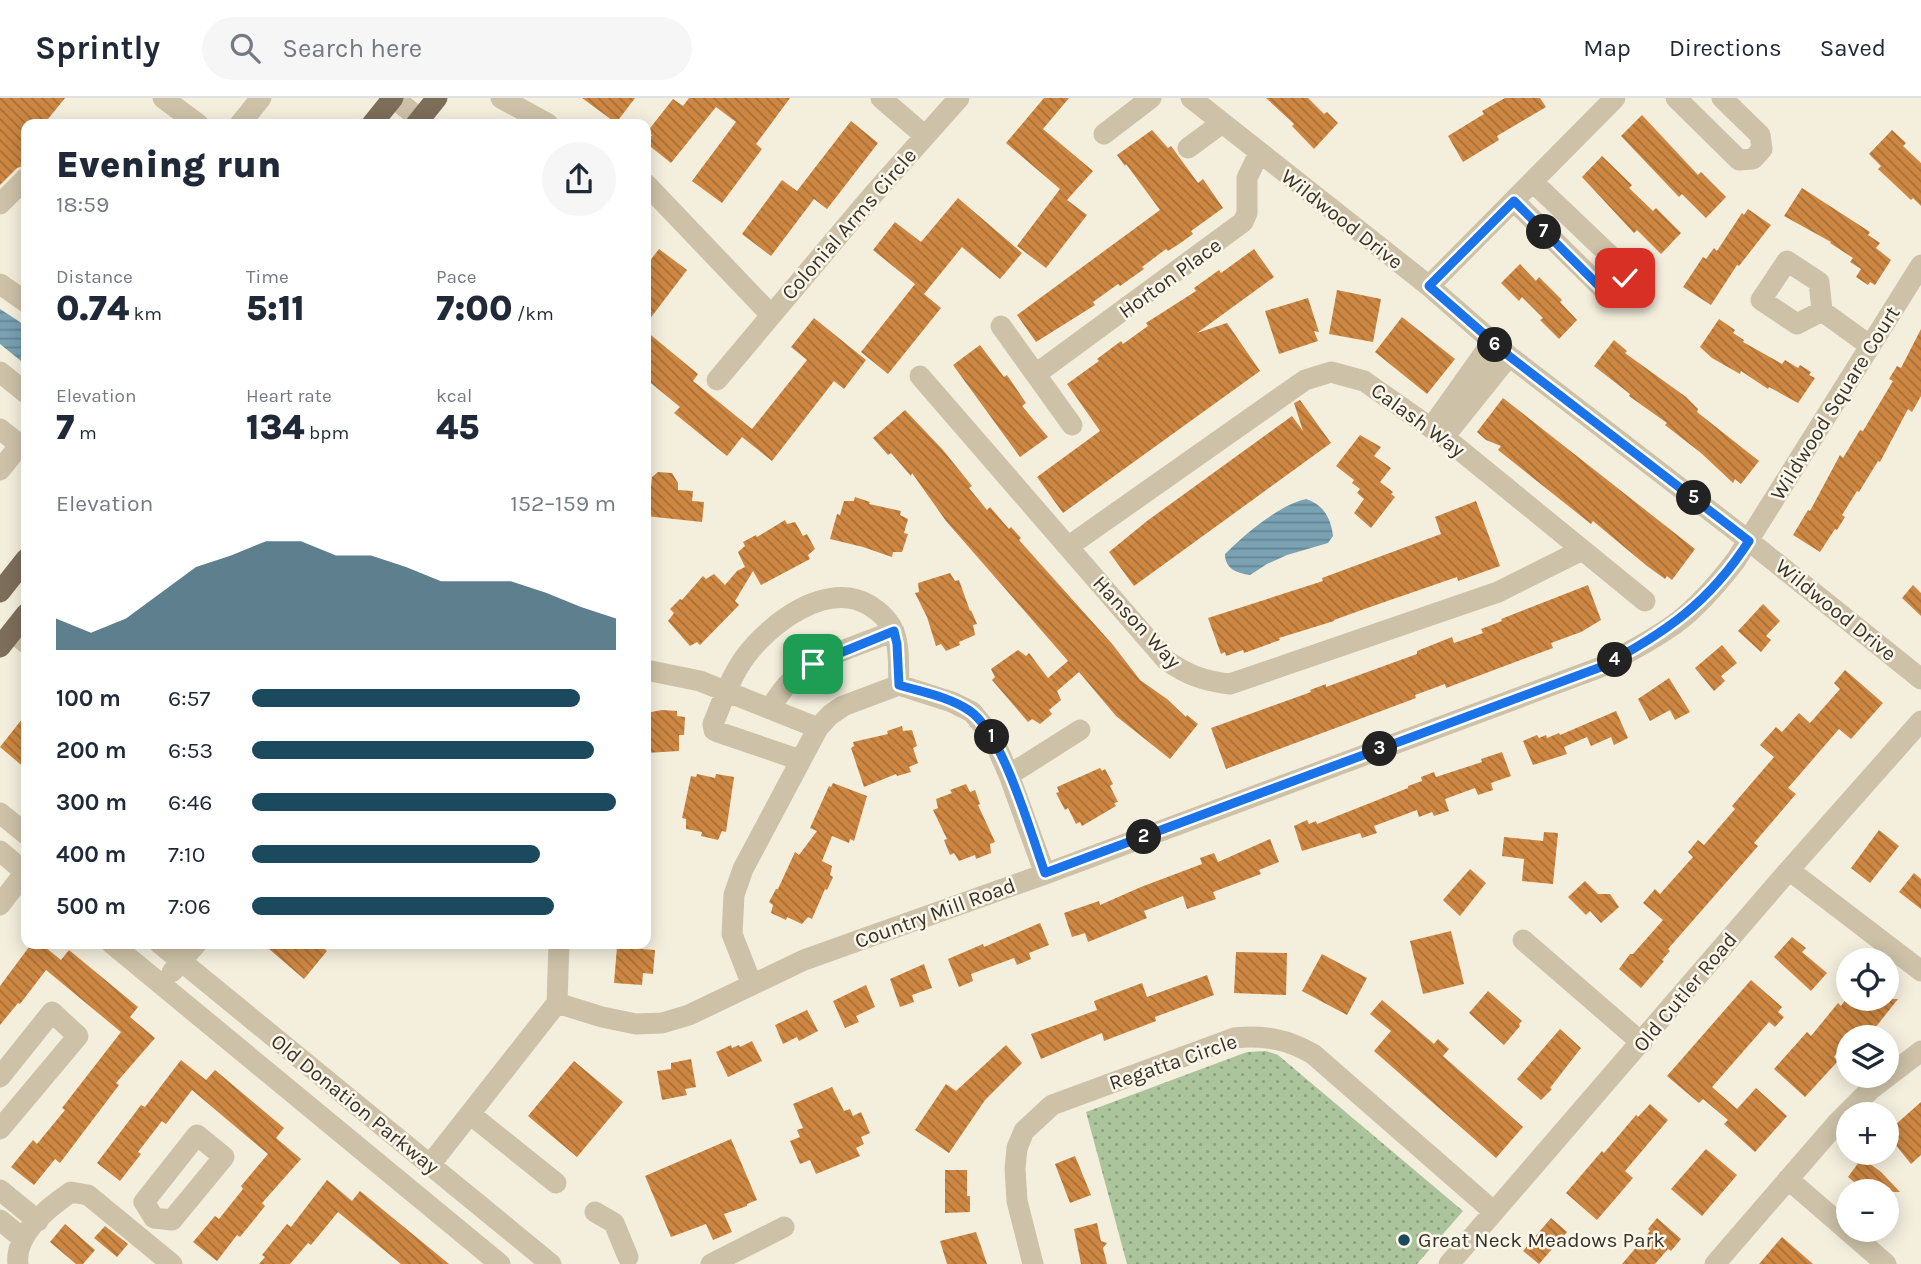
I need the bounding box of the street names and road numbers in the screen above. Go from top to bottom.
street label: Colonial Arms Circle [777,143,921,305]
street label: Wildwood Drive [1276,164,1408,274]
street label: Horton Place [1114,233,1226,323]
street label: Wildwood Square Court [1765,302,1905,504]
street label: Calash Way [1366,378,1470,462]
street label: Wildwood Drive [1771,554,1901,666]
street label: Hanson Way [1088,571,1186,673]
street label: Country Mill Road [851,873,1019,953]
street label: Old Cutler Road [1628,928,1742,1056]
street label: Old Donation Parkway [266,1029,444,1179]
street label: Regatta Circle [1106,1029,1240,1095]

